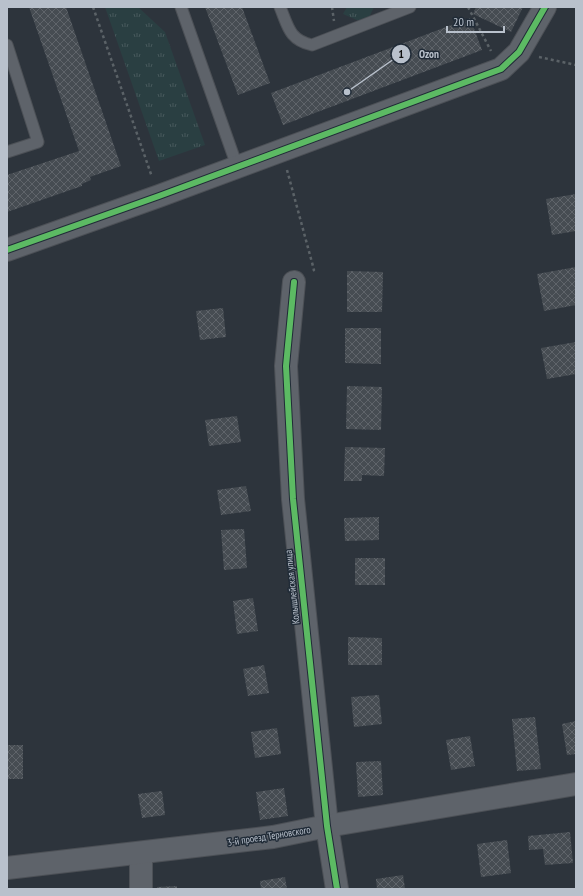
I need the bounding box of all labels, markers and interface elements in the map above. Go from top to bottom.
scale bar [447,8,504,34]
text: 20 m [453,14,474,29]
callout: Ozon [391,42,447,65]
text: 1 [398,46,404,61]
text: Ozon [419,47,439,61]
street label: Колышлейская улица [282,549,302,625]
street label: 3-й проезд Терновского [226,823,312,849]

